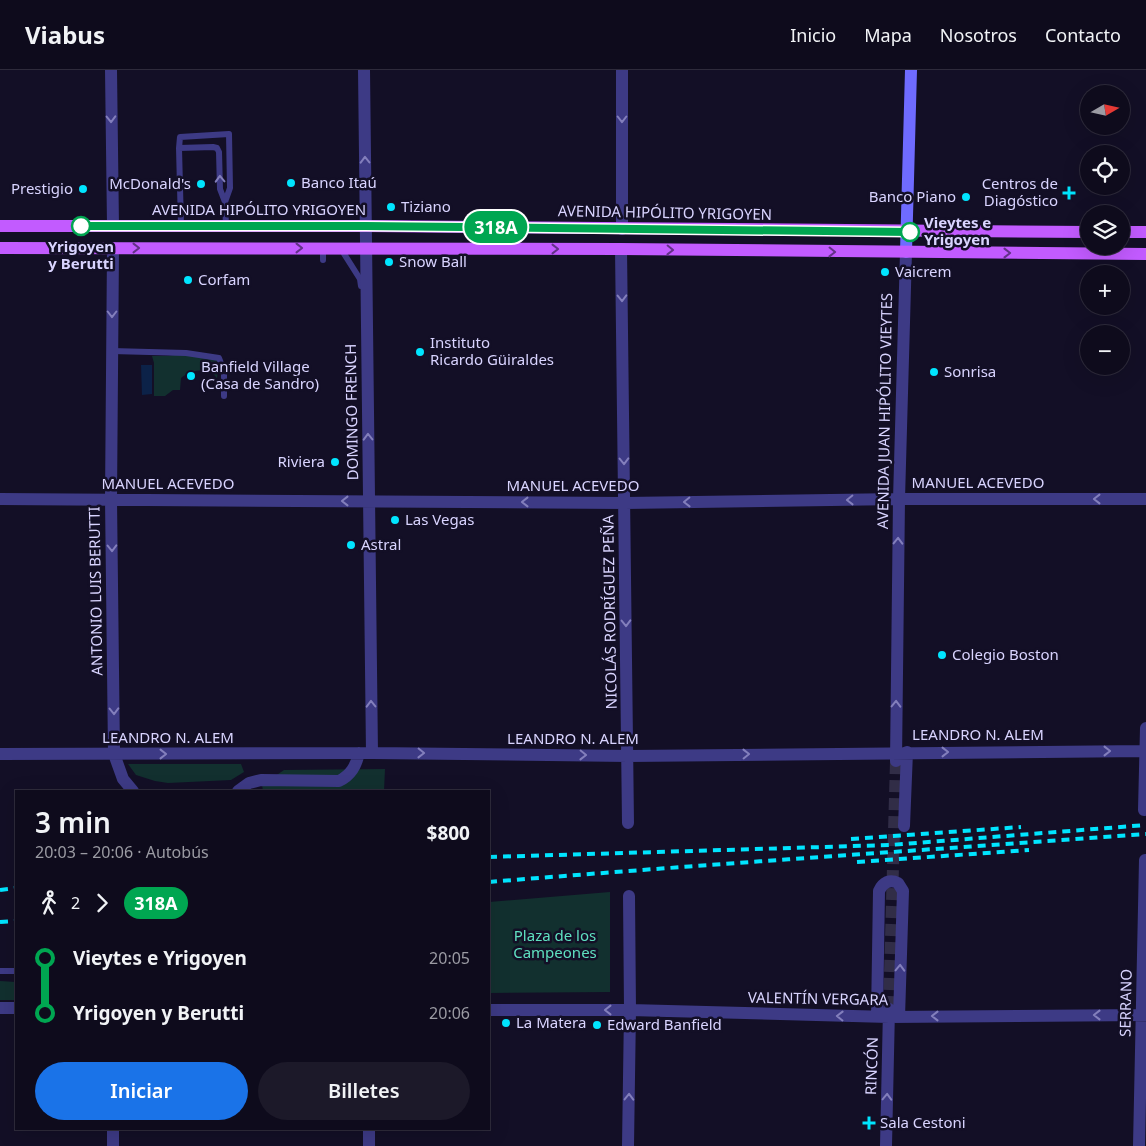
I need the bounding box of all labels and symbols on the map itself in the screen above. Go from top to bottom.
north arrow [1080,85,1130,135]
one-way arrow [106,115,117,123]
one-way arrow [617,115,627,123]
one-way arrow [360,156,370,164]
place label: Banco Itaú [301,172,377,192]
place label: McDonald's [109,173,191,193]
place label: Centros de Diagóstico [982,173,1058,210]
one-way arrow [214,174,225,182]
marker: Banco Itaú [285,177,297,189]
place label: Prestigio [11,178,73,198]
marker: McDonald's [195,178,207,190]
marker: Prestigio [77,183,89,195]
place label: Banco Piano [869,186,956,206]
marker: Centros de Diagóstico [1062,186,1076,200]
marker: Banco Piano [960,191,972,203]
place label: Tiziano [401,196,451,216]
street label: AVENIDA HIPÓLITO YRIGOYEN [152,199,366,219]
street label: AVENIDA HIPÓLITO YRIGOYEN [558,200,772,224]
marker: Tiziano [385,201,397,213]
line badge: 318A [461,211,531,243]
place label: Vieytes e Yrigoyen [924,212,991,249]
marker: Yrigoyen y Berutti [71,216,91,236]
marker: Vieytes e Yrigoyen [900,222,920,242]
place label: Yrigoyen y Berutti [48,236,114,273]
one-way arrow [132,243,140,253]
one-way arrow [295,243,303,253]
one-way arrow [551,244,559,254]
one-way arrow [666,245,674,255]
one-way arrow [829,247,837,257]
one-way arrow [1004,248,1011,258]
place label: Snow Ball [399,251,467,271]
marker: Snow Ball [383,256,395,268]
place label: Vaicrem [895,261,952,281]
marker: Vaicrem [879,266,891,278]
place label: Corfam [198,269,250,289]
marker: Corfam [182,274,194,286]
street label: AVENIDA JUAN HIPÓLITO VIEYTES [872,293,896,529]
one-way arrow [617,294,627,302]
one-way arrow [107,311,117,319]
place label: Instituto Ricardo Güiraldes [430,332,554,369]
street label: DOMINGO FRENCH [340,343,362,481]
marker: Instituto Ricardo Güiraldes [414,346,426,358]
place label: Banfield Village (Casa de Sandro) [201,356,319,393]
place label: Sonrisa [944,361,996,381]
marker: Sonrisa [928,366,940,378]
marker: Banfield Village (Casa de Sandro) [185,370,197,382]
one-way arrow [363,432,373,440]
place label: Riviera [278,451,325,471]
marker: Riviera [329,456,341,468]
one-way arrow [619,457,629,465]
street label: MANUEL ACEVEDO [912,472,1044,492]
street label: MANUEL ACEVEDO [102,473,234,493]
street label: MANUEL ACEVEDO [507,475,639,495]
one-way arrow [846,494,854,505]
one-way arrow [1093,494,1101,504]
one-way arrow [341,496,348,506]
one-way arrow [521,497,528,507]
one-way arrow [683,497,691,507]
street label: ANTONIO LUIS BERUTTI [84,506,106,676]
place label: Las Vegas [405,509,474,529]
marker: Las Vegas [389,514,401,526]
street label: NICOLÁS RODRÍGUEZ PEÑA [597,514,621,709]
place label: Astral [361,534,401,554]
one-way arrow [893,537,903,544]
marker: Astral [345,539,357,551]
one-way arrow [107,544,117,552]
one-way arrow [621,620,631,627]
place label: Colegio Boston [952,644,1059,664]
marker: Colegio Boston [936,649,948,661]
one-way arrow [891,699,901,707]
one-way arrow [366,700,376,708]
one-way arrow [109,707,119,715]
street label: LEANDRO N. ALEM [912,724,1044,744]
street label: LEANDRO N. ALEM [102,727,234,747]
street label: LEANDRO N. ALEM [507,728,639,748]
one-way arrow [1104,746,1111,756]
one-way arrow [941,747,949,757]
one-way arrow [417,748,425,758]
one-way arrow [160,749,167,759]
one-way arrow [742,749,750,759]
one-way arrow [580,750,587,760]
park label: Plaza de los Campeones [513,925,597,962]
one-way arrow [895,964,906,972]
street label: SERRANO [1114,969,1136,1037]
street label: VALENTÍN VERGARA [748,987,889,1009]
one-way arrow [604,1005,612,1015]
one-way arrow [836,1010,844,1021]
one-way arrow [1093,1010,1101,1020]
one-way arrow [931,1011,938,1021]
place label: La Matera [516,1012,586,1032]
place label: Edward Banfield [607,1014,722,1034]
marker: La Matera [500,1017,512,1029]
marker: Edward Banfield [591,1019,603,1031]
street label: RINCÓN [860,1037,882,1095]
one-way arrow [623,1093,634,1101]
one-way arrow [882,1093,892,1101]
place label: Sala Cestoni [880,1112,966,1132]
marker: Sala Cestoni [862,1116,876,1130]

